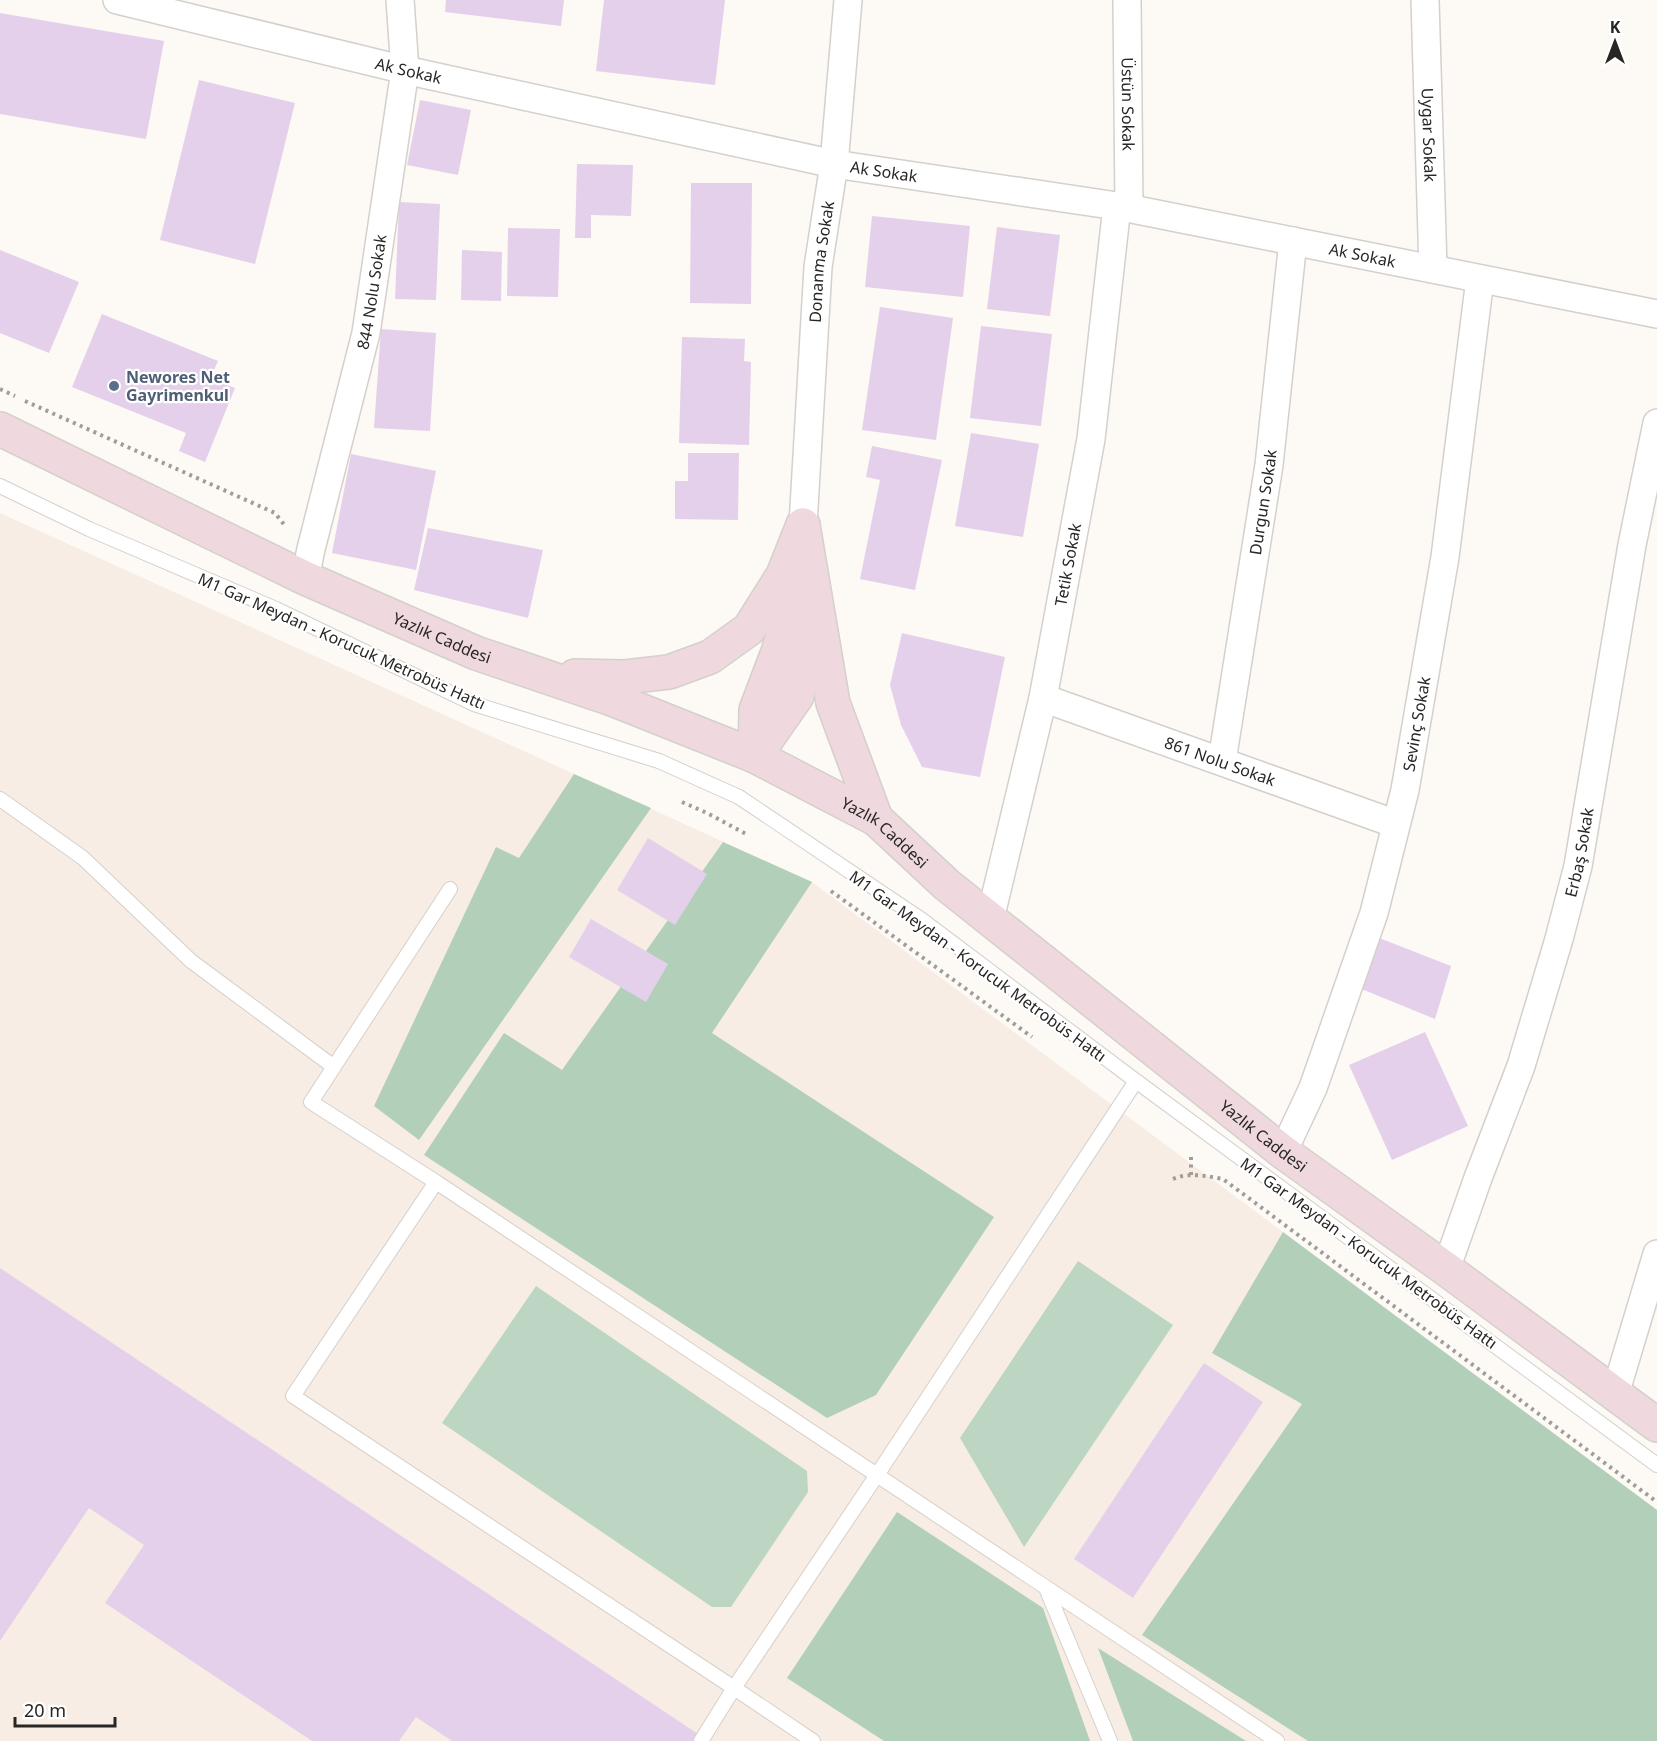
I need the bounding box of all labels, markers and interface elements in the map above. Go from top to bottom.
north arrow [1585,12,1645,72]
text: K [1610,16,1621,38]
street label: Ak Sokak [373,52,444,89]
street label: Üstün Sokak [1117,57,1139,151]
street label: Uygar Sokak [1417,88,1441,183]
street label: Ak Sokak [849,156,919,187]
street label: Donanma Sokak [804,199,839,323]
street label: 844 Nolu Sokak [351,232,392,352]
street label: Ak Sokak [1327,238,1398,273]
place label: Newores Net Gayrimenkul [126,366,230,406]
marker: Newores Net Gayrimenkul [107,379,121,393]
street label: Durgun Sokak [1244,448,1282,557]
street label: Tetik Sokak [1049,521,1086,608]
street label: M1 Gar Meydan - Korucuk Metrobüs Hattı [195,567,489,715]
street label: Yazlık Caddesi [389,607,494,668]
street label: Sevinç Sokak [1397,674,1435,773]
street label: 861 Nolu Sokak [1162,731,1279,791]
street label: Yazlık Caddesi [837,792,933,873]
street label: Erbaş Sokak [1559,806,1599,900]
street label: M1 Gar Meydan - Korucuk Metrobüs Hattı [845,865,1111,1067]
street label: Yazlık Caddesi [1215,1095,1312,1177]
street label: M1 Gar Meydan - Korucuk Metrobüs Hattı [1236,1152,1502,1354]
scale bar [15,1690,116,1728]
text: 20 m [24,1698,66,1722]

